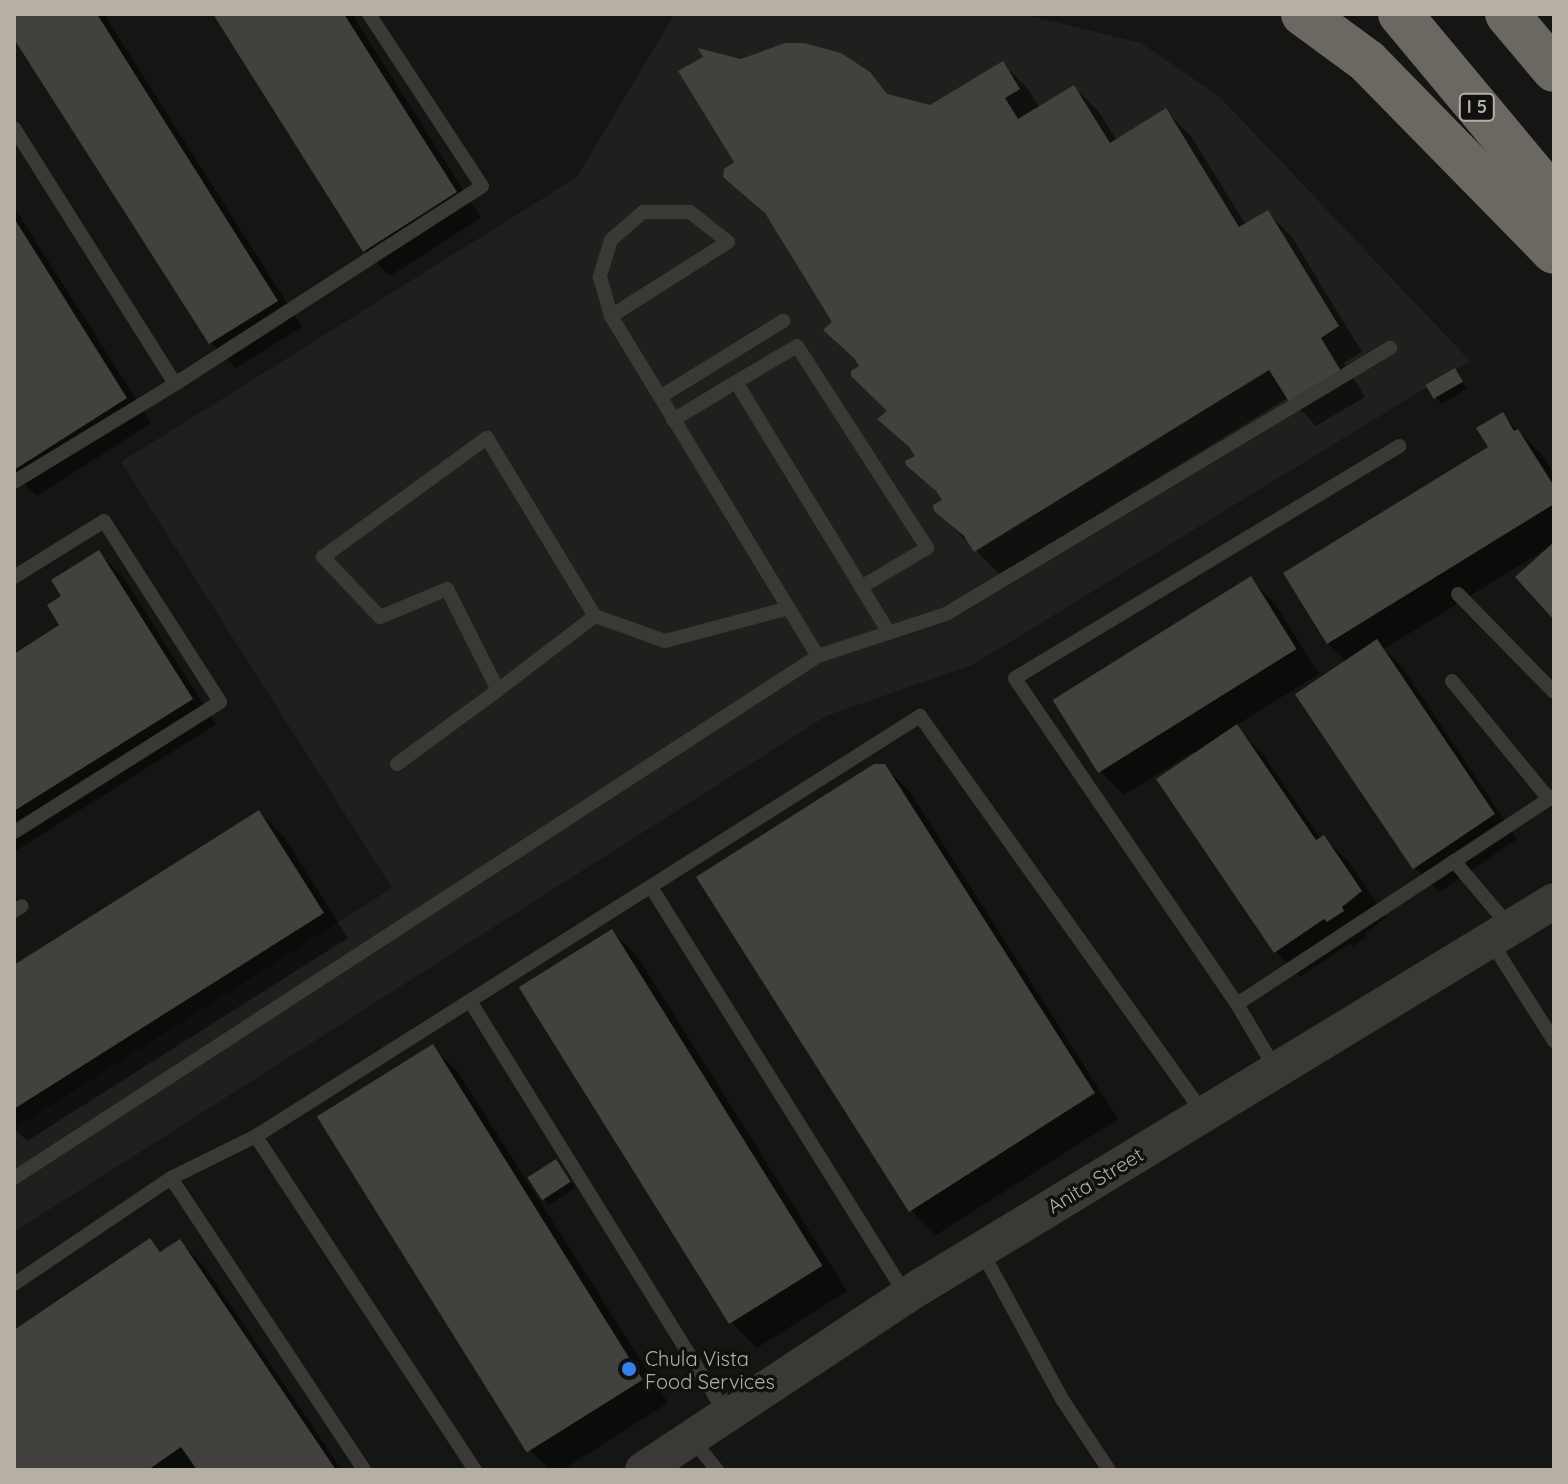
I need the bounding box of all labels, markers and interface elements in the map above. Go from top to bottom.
road number: I 5 [1457,93,1497,121]
street label: Anita Street [1043,1142,1147,1218]
place label: Chula Vista Food Services [645,1346,775,1393]
marker: Chula Vista Food Services [620,1360,638,1378]

